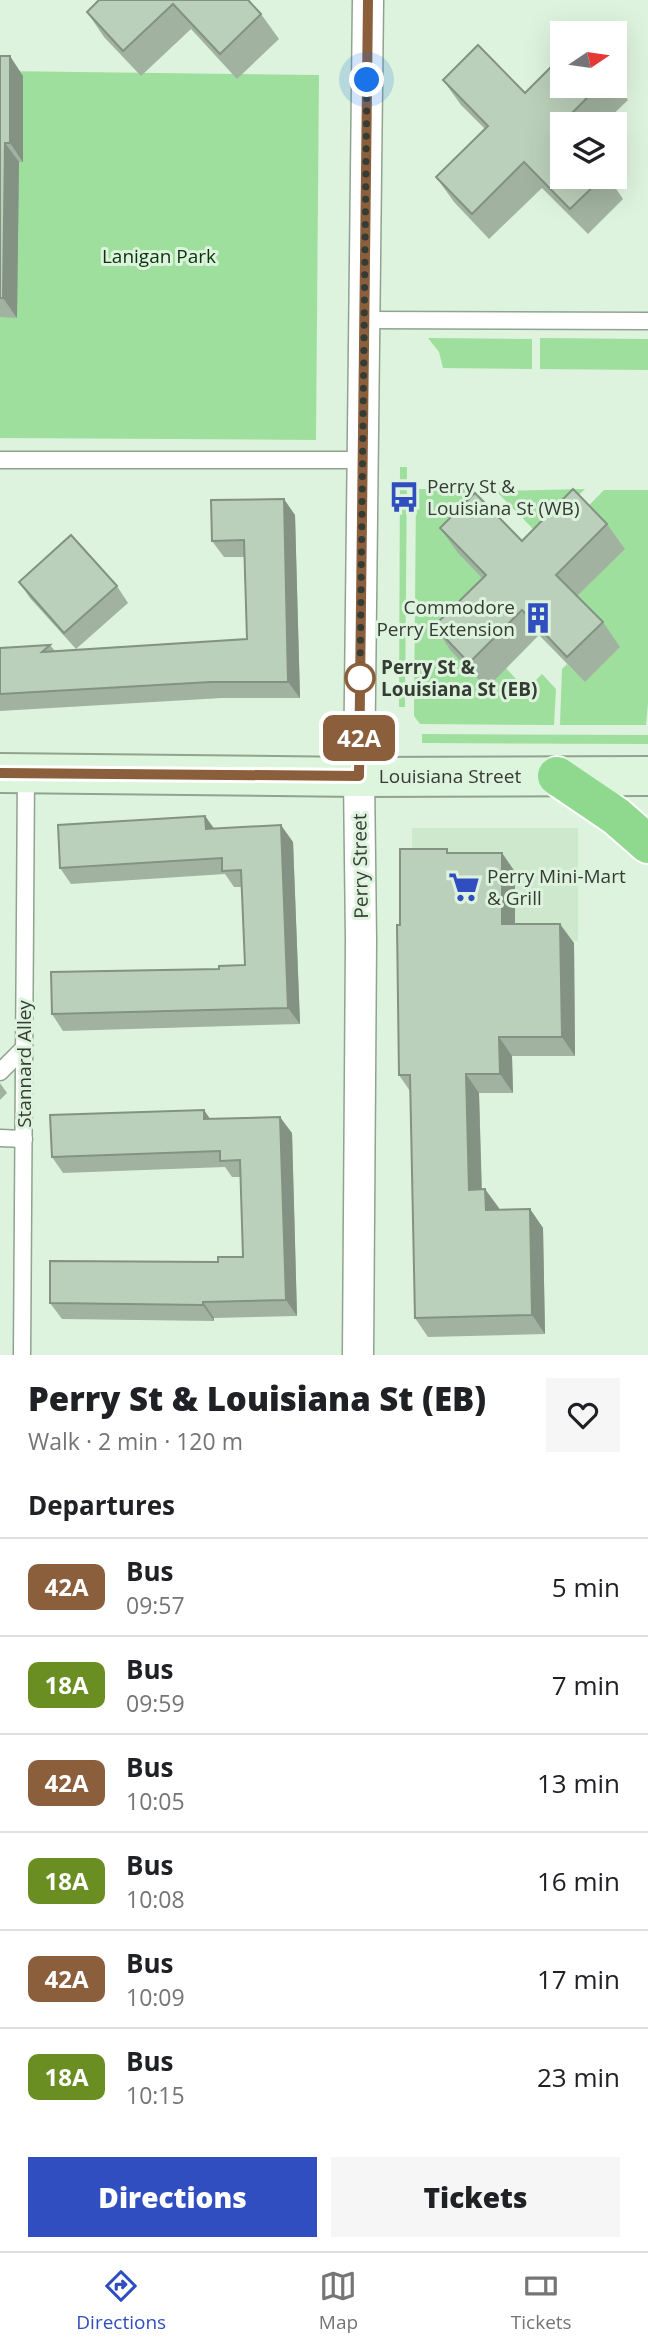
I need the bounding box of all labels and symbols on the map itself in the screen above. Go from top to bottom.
north arrow [550,21,626,98]
your location [349,62,384,97]
park label: Lanigan Park [102,243,216,269]
place label: Perry St & Louisiana St (WB) [427,473,580,521]
bus stop icon: Perry St & Louisiana St (WB) [387,480,421,514]
place label: Commodore Perry Extension [376,594,515,642]
building icon: Commodore Perry Extension [521,601,555,635]
place label: Perry St & Louisiana St (EB) [381,654,537,702]
marker: Perry St & Louisiana St (EB) [345,663,375,693]
line badge: 42A [319,715,399,761]
street label: Louisiana Street [379,763,521,789]
street label: Perry Street [346,813,374,919]
place label: Perry Mini-Mart & Grill [487,863,626,911]
supermarket icon: Perry Mini-Mart & Grill [447,870,481,904]
street label: Stannard Alley [11,1000,37,1128]

